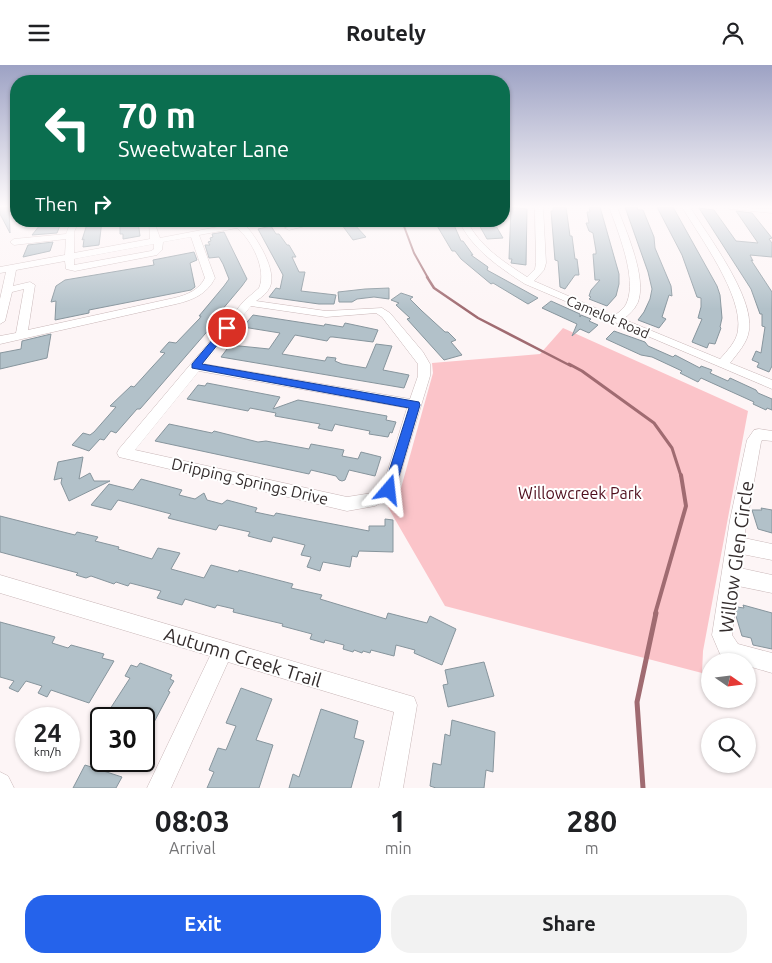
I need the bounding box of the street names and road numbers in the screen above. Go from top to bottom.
street label: Camelot Road [564,292,652,342]
street label: Dripping Springs Drive [170,454,330,508]
street label: Willow Glen Circle [714,479,758,635]
street label: Autumn Creek Trail [162,623,324,691]

